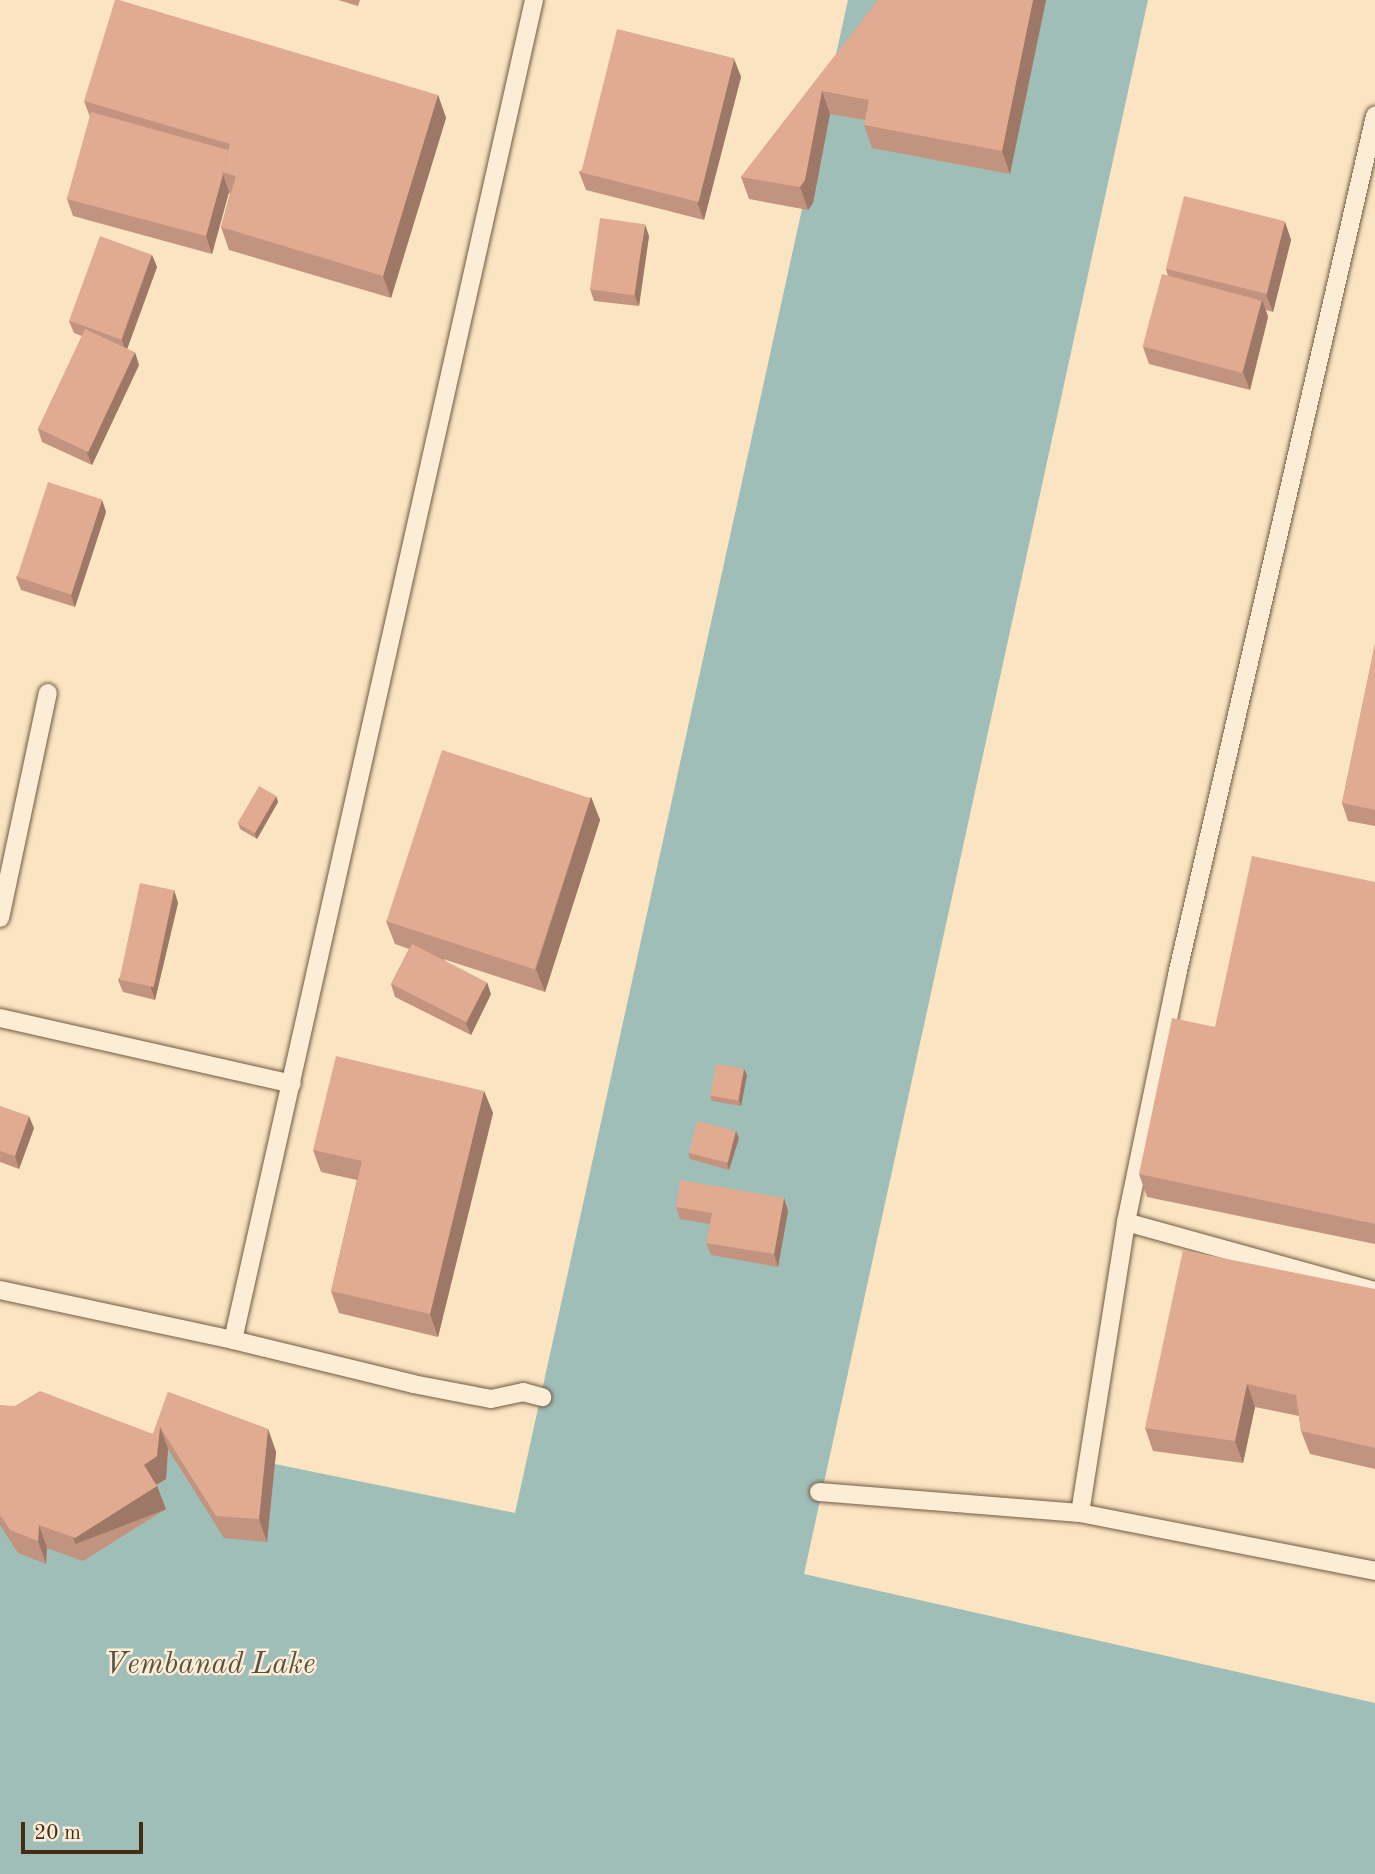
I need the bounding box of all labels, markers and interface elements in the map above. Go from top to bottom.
water label: Vembanad Lake [105,1647,315,1683]
scale bar [24,1808,147,1852]
text: 20 m [34,1823,81,1844]

